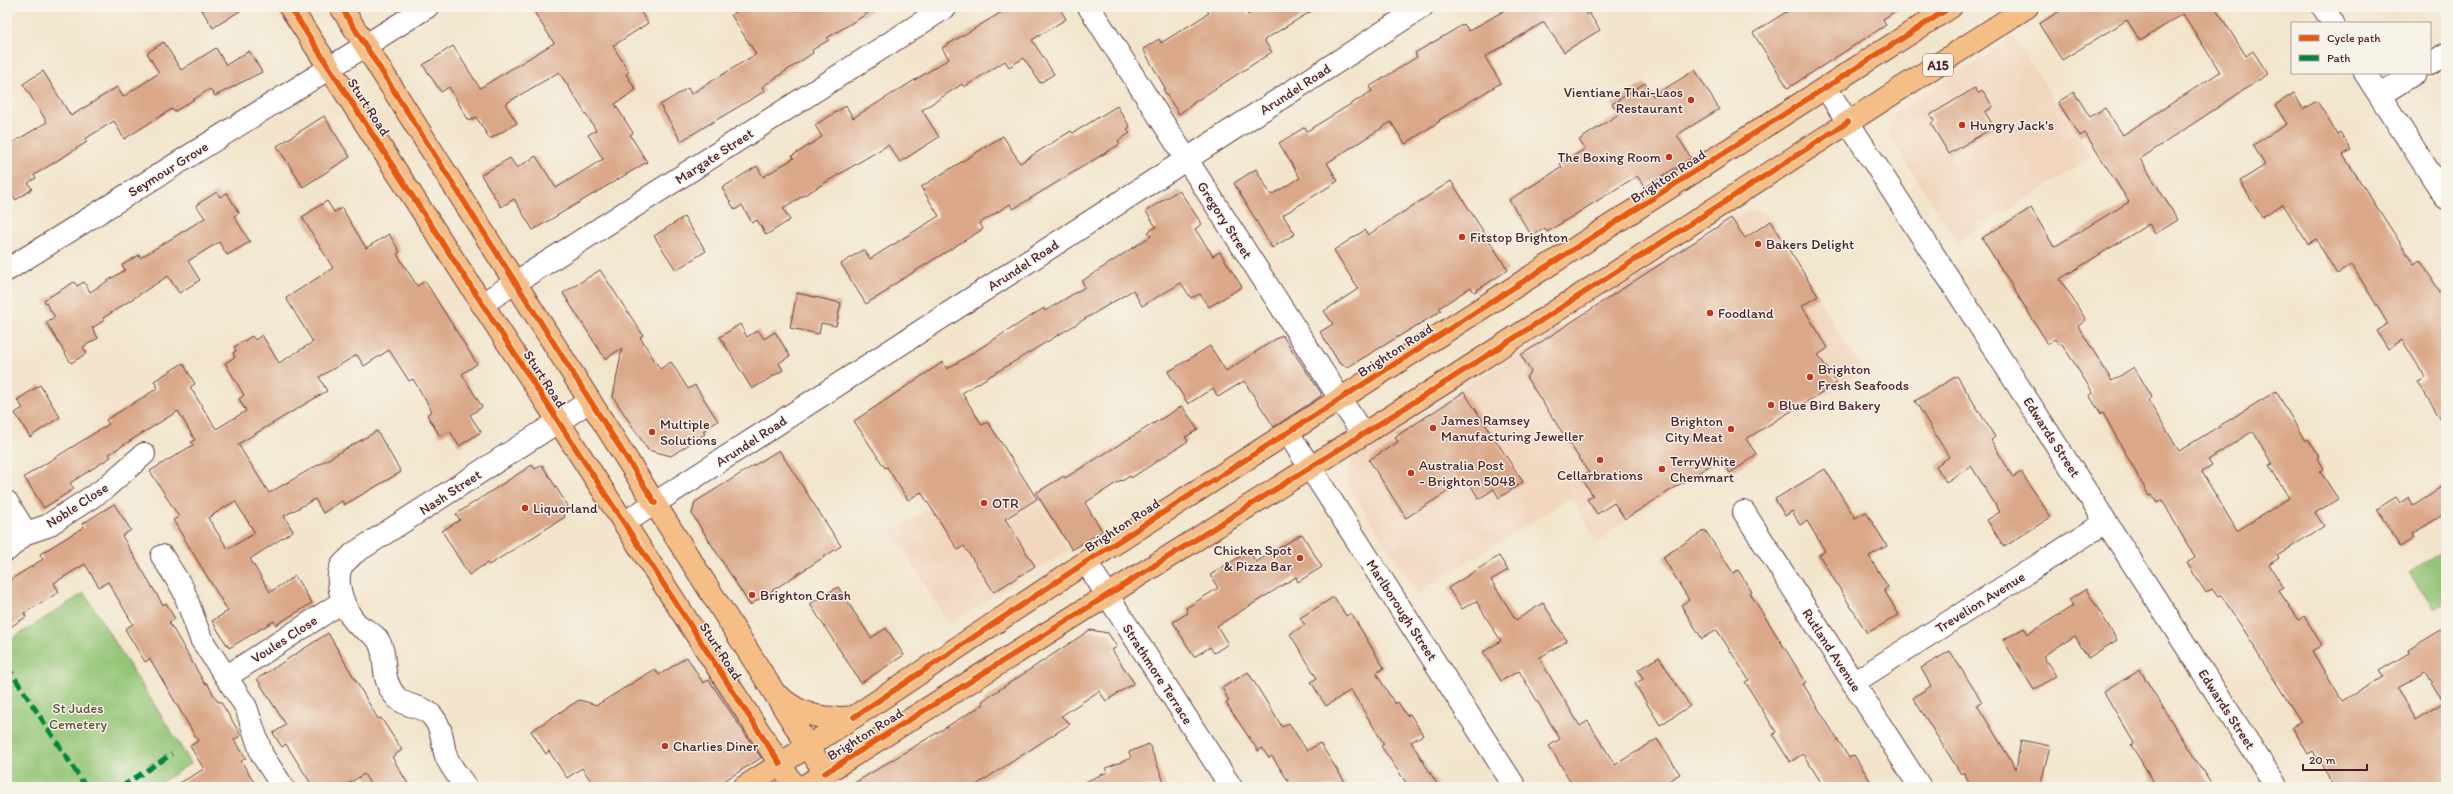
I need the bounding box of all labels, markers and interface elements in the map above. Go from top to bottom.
legend [2291,22,2431,74]
text: Cycle path [2327,31,2381,45]
text: Path [2327,51,2350,65]
road number: A15 [1923,54,1953,76]
street label: Arundel Road [1256,60,1334,119]
street label: Sturt Road [344,75,394,140]
place label: Vientiane Thai-Laos Restaurant [1564,84,1683,117]
marker: Vientiane Thai-Laos Restaurant [1686,95,1696,105]
place label: Hungry Jack's [1970,117,2054,134]
marker: Hungry Jack's [1957,120,1967,130]
street label: Margate Street [672,125,757,188]
street label: Seymour Grove [125,138,212,201]
street label: Brighton Road [1627,146,1709,207]
place label: The Boxing Room [1557,149,1662,166]
marker: The Boxing Room [1664,152,1674,162]
street label: Gregory Street [1193,178,1256,262]
place label: Fitstop Brighton [1470,229,1568,246]
marker: Fitstop Brighton [1457,232,1467,242]
street label: Arundel Road [984,236,1062,295]
place label: Bakers Delight [1766,236,1854,253]
marker: Bakers Delight [1753,239,1763,249]
place label: Foodland [1718,305,1774,322]
marker: Foodland [1705,308,1715,318]
street label: Brighton Road [1354,320,1436,381]
street label: Sturt Road [520,347,570,412]
place label: Brighton Fresh Seafoods [1818,361,1909,394]
marker: Brighton Fresh Seafoods [1805,372,1815,382]
street label: Edwards Street [2019,394,2084,481]
place label: Blue Bird Bakery [1779,397,1881,414]
marker: Blue Bird Bakery [1766,400,1776,410]
street label: Arundel Road [712,412,790,471]
place label: James Ramsey Manufacturing Jeweller [1441,412,1584,445]
place label: Brighton City Meat [1665,413,1724,446]
place label: Multiple Solutions [660,416,717,449]
marker: James Ramsey Manufacturing Jeweller [1428,423,1438,433]
marker: Brighton City Meat [1726,424,1736,434]
marker: Multiple Solutions [647,427,657,437]
place label: TerryWhite Chemmart [1670,453,1736,486]
marker: Cellarbrations [1595,455,1605,465]
place label: Australia Post - Brighton 5048 [1419,457,1516,490]
marker: TerryWhite Chemmart [1657,464,1667,474]
street label: Nash Street [416,466,484,519]
place label: Cellarbrations [1557,467,1643,484]
marker: Australia Post - Brighton 5048 [1406,468,1416,478]
street label: Noble Close [43,479,112,532]
place label: OTR [992,495,1019,512]
street label: Brighton Road [1081,495,1163,556]
marker: OTR [979,498,989,508]
place label: Liquorland [533,500,598,517]
marker: Liquorland [520,503,530,513]
place label: Chicken Spot & Pizza Bar [1213,542,1292,575]
marker: Chicken Spot & Pizza Bar [1295,553,1305,563]
street label: Marlborough Street [1362,556,1441,664]
street label: Trevelion Avenue [1932,568,2028,637]
place label: Brighton Crash [760,587,851,604]
marker: Brighton Crash [747,590,757,600]
street label: Rutland Avenue [1798,606,1865,695]
street label: Voules Close [248,612,321,667]
street label: Sturt Road [696,619,746,684]
street label: Strathmore Terrace [1119,621,1197,728]
street label: Edwards Street [2194,666,2259,753]
park label: St Judes Cemetery [49,700,108,733]
street label: Brighton Road [824,704,907,764]
place label: Charlies Diner [673,738,759,755]
marker: Charlies Diner [660,741,670,751]
scale bar [2303,746,2367,772]
text: 20 m [2309,753,2336,767]

